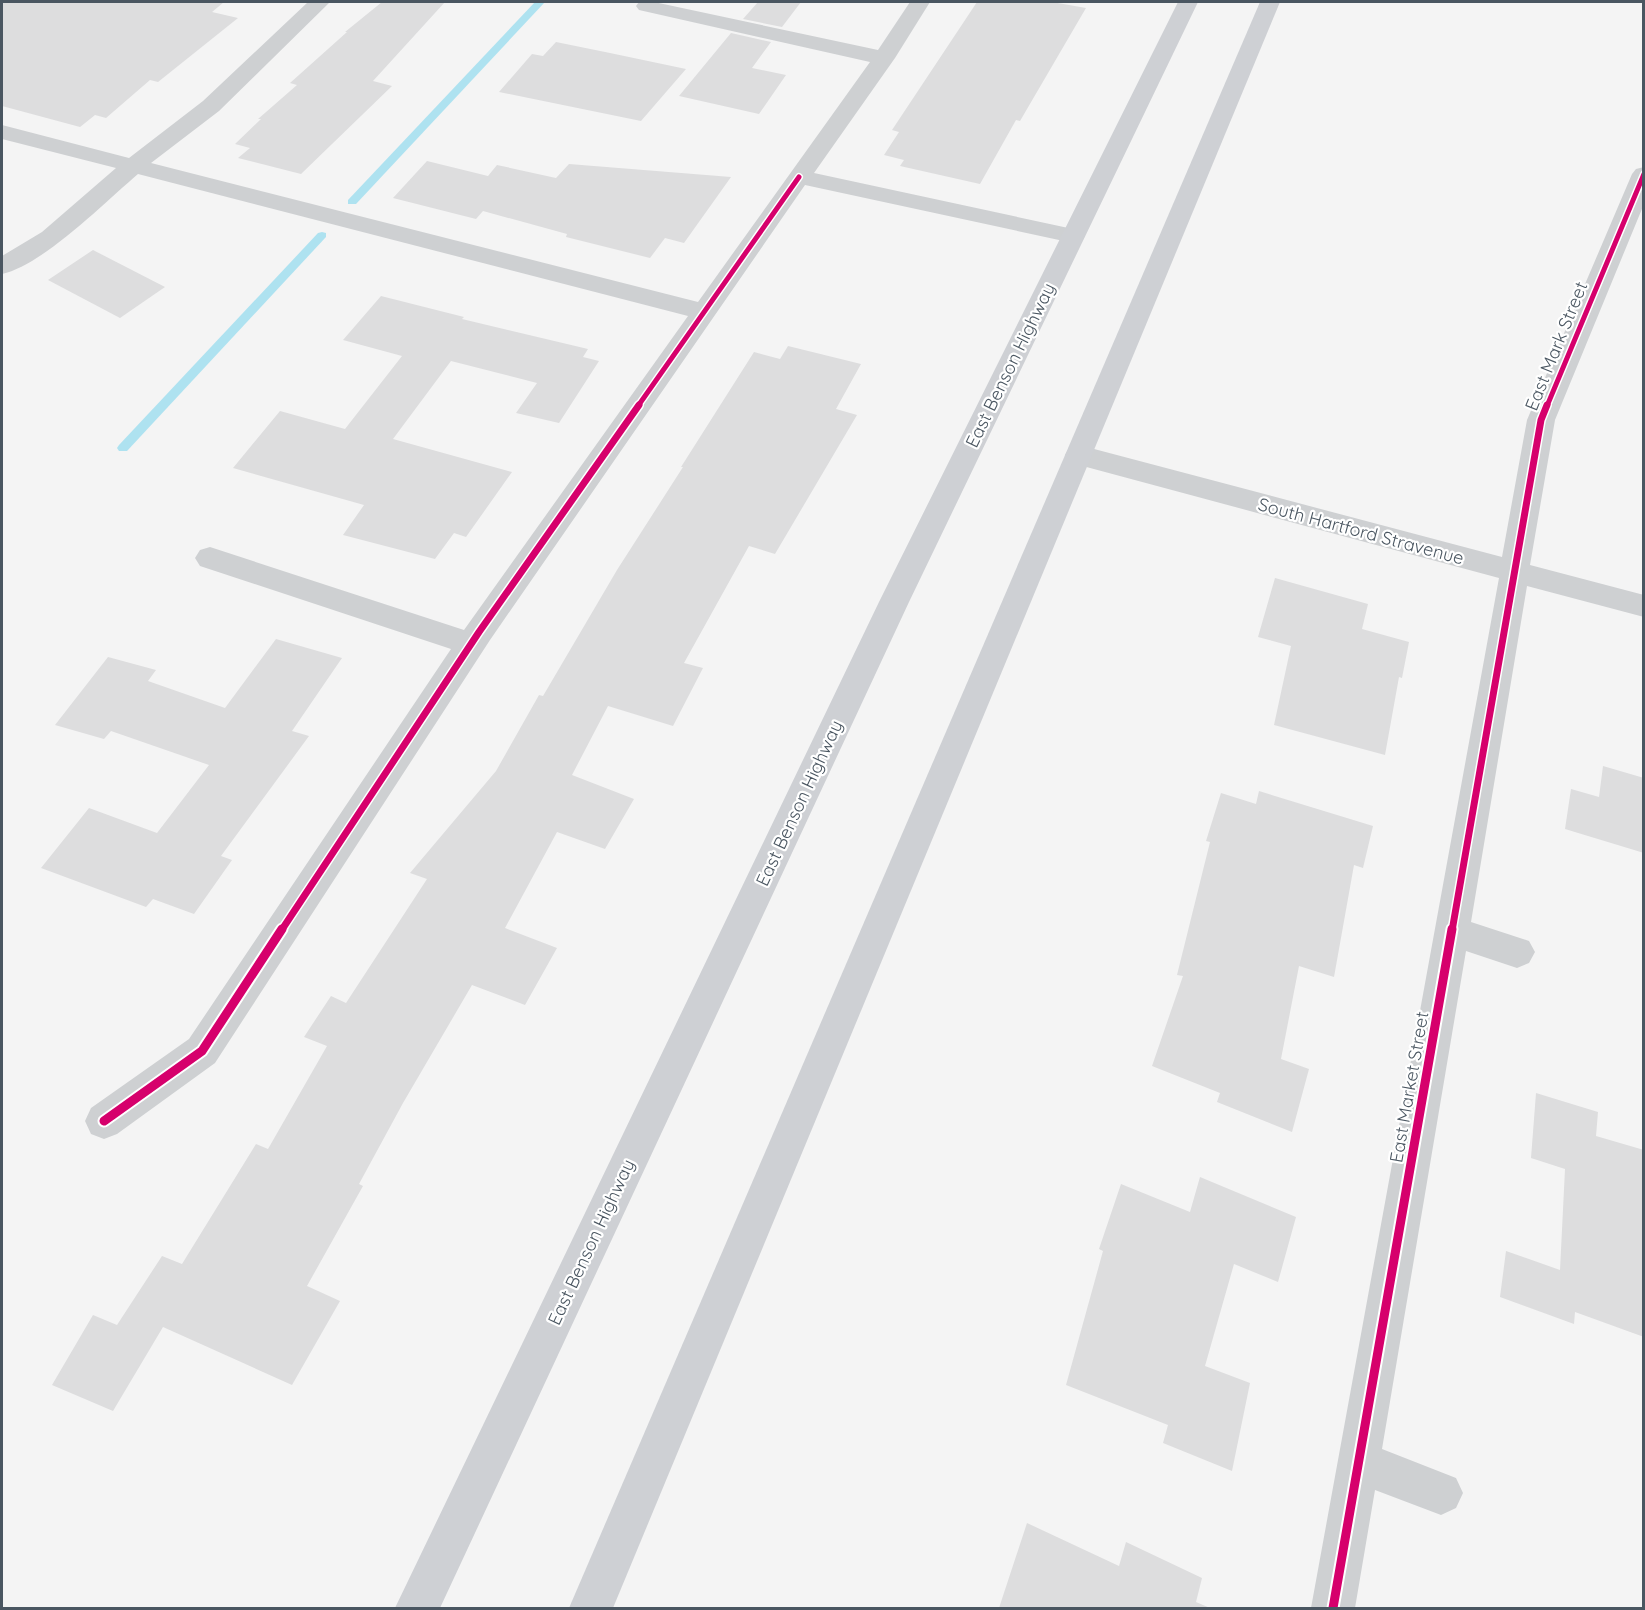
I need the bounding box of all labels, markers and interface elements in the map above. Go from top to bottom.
street label: East Mark Street [1520,278,1592,414]
street label: East Benson Highway [960,279,1060,451]
street label: South Hartford Stravenue [1256,492,1466,570]
street label: East Benson Highway [750,716,848,890]
street label: East Market Street [1384,1010,1434,1164]
street label: East Benson Highway [542,1155,640,1329]

